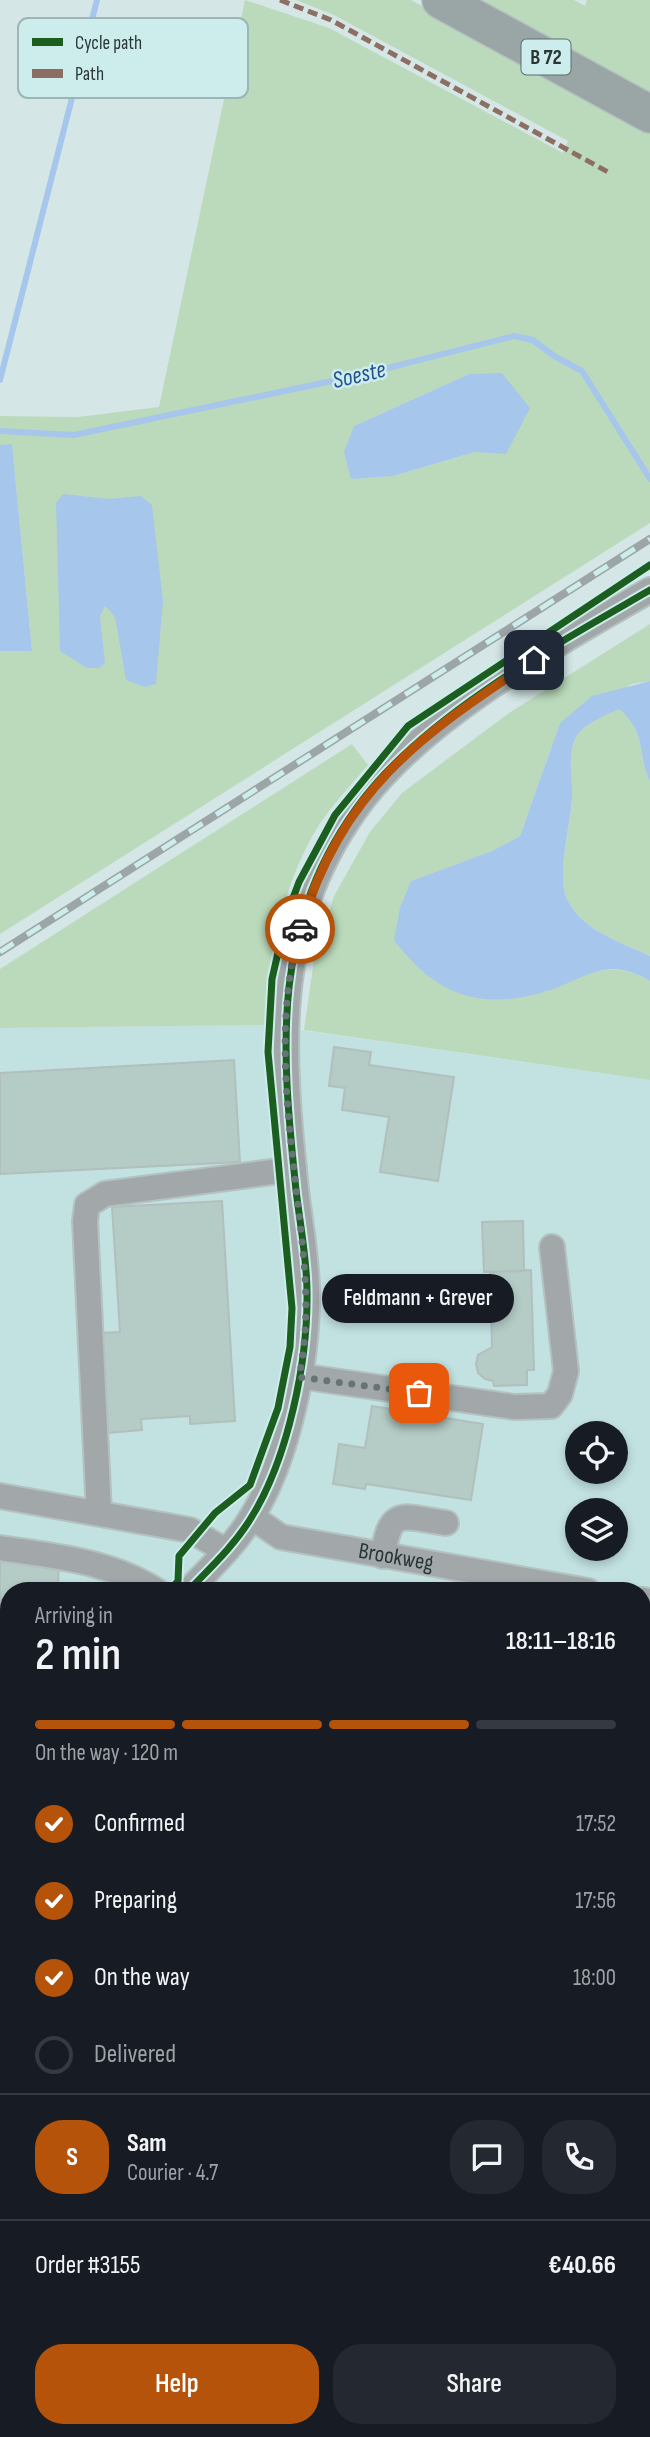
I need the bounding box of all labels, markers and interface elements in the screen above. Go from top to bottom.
legend [18,18,248,98]
text: Cycle path [75,32,142,55]
road number: B 72 [522,40,570,74]
text: Path [75,63,104,86]
water label: Soeste [329,355,389,395]
pin [504,630,564,690]
icon: home [515,641,553,679]
courier [265,894,335,964]
icon: car [281,910,319,948]
callout: Feldmann + Grever [323,1274,515,1323]
text: Feldmann + Grever [343,1284,493,1312]
pin [389,1363,449,1423]
icon: bag [400,1374,438,1412]
map controls [565,1421,628,1561]
button: locate [565,1421,628,1484]
button: layers [565,1498,628,1561]
street label: Brookweg [356,1537,436,1578]
text: Arriving in [35,1602,113,1630]
text: 18:11–18:16 [506,1626,616,1657]
text: 2 min [35,1628,121,1683]
text: On the way · 120 m [35,1739,178,1767]
icon: check [35,1805,73,1843]
text: Confirmed [94,1808,185,1839]
text: 17:52 [576,1810,616,1838]
icon: check [35,1882,73,1920]
text: Preparing [94,1885,177,1916]
text: 17:56 [575,1887,616,1915]
icon: check [35,1959,73,1997]
text: On the way [94,1962,190,1993]
text: 18:00 [573,1964,616,1992]
text: Delivered [94,2039,176,2070]
button: chat [450,2120,524,2194]
button: phone [542,2120,616,2194]
text: Sam [127,2128,167,2159]
text: S [66,2142,78,2173]
text: Courier · 4.7 [127,2159,218,2187]
text: Order #3155 [35,2250,140,2281]
text: €40.66 [548,2250,616,2281]
button: Help [35,2344,319,2424]
button: Share [333,2344,616,2424]

